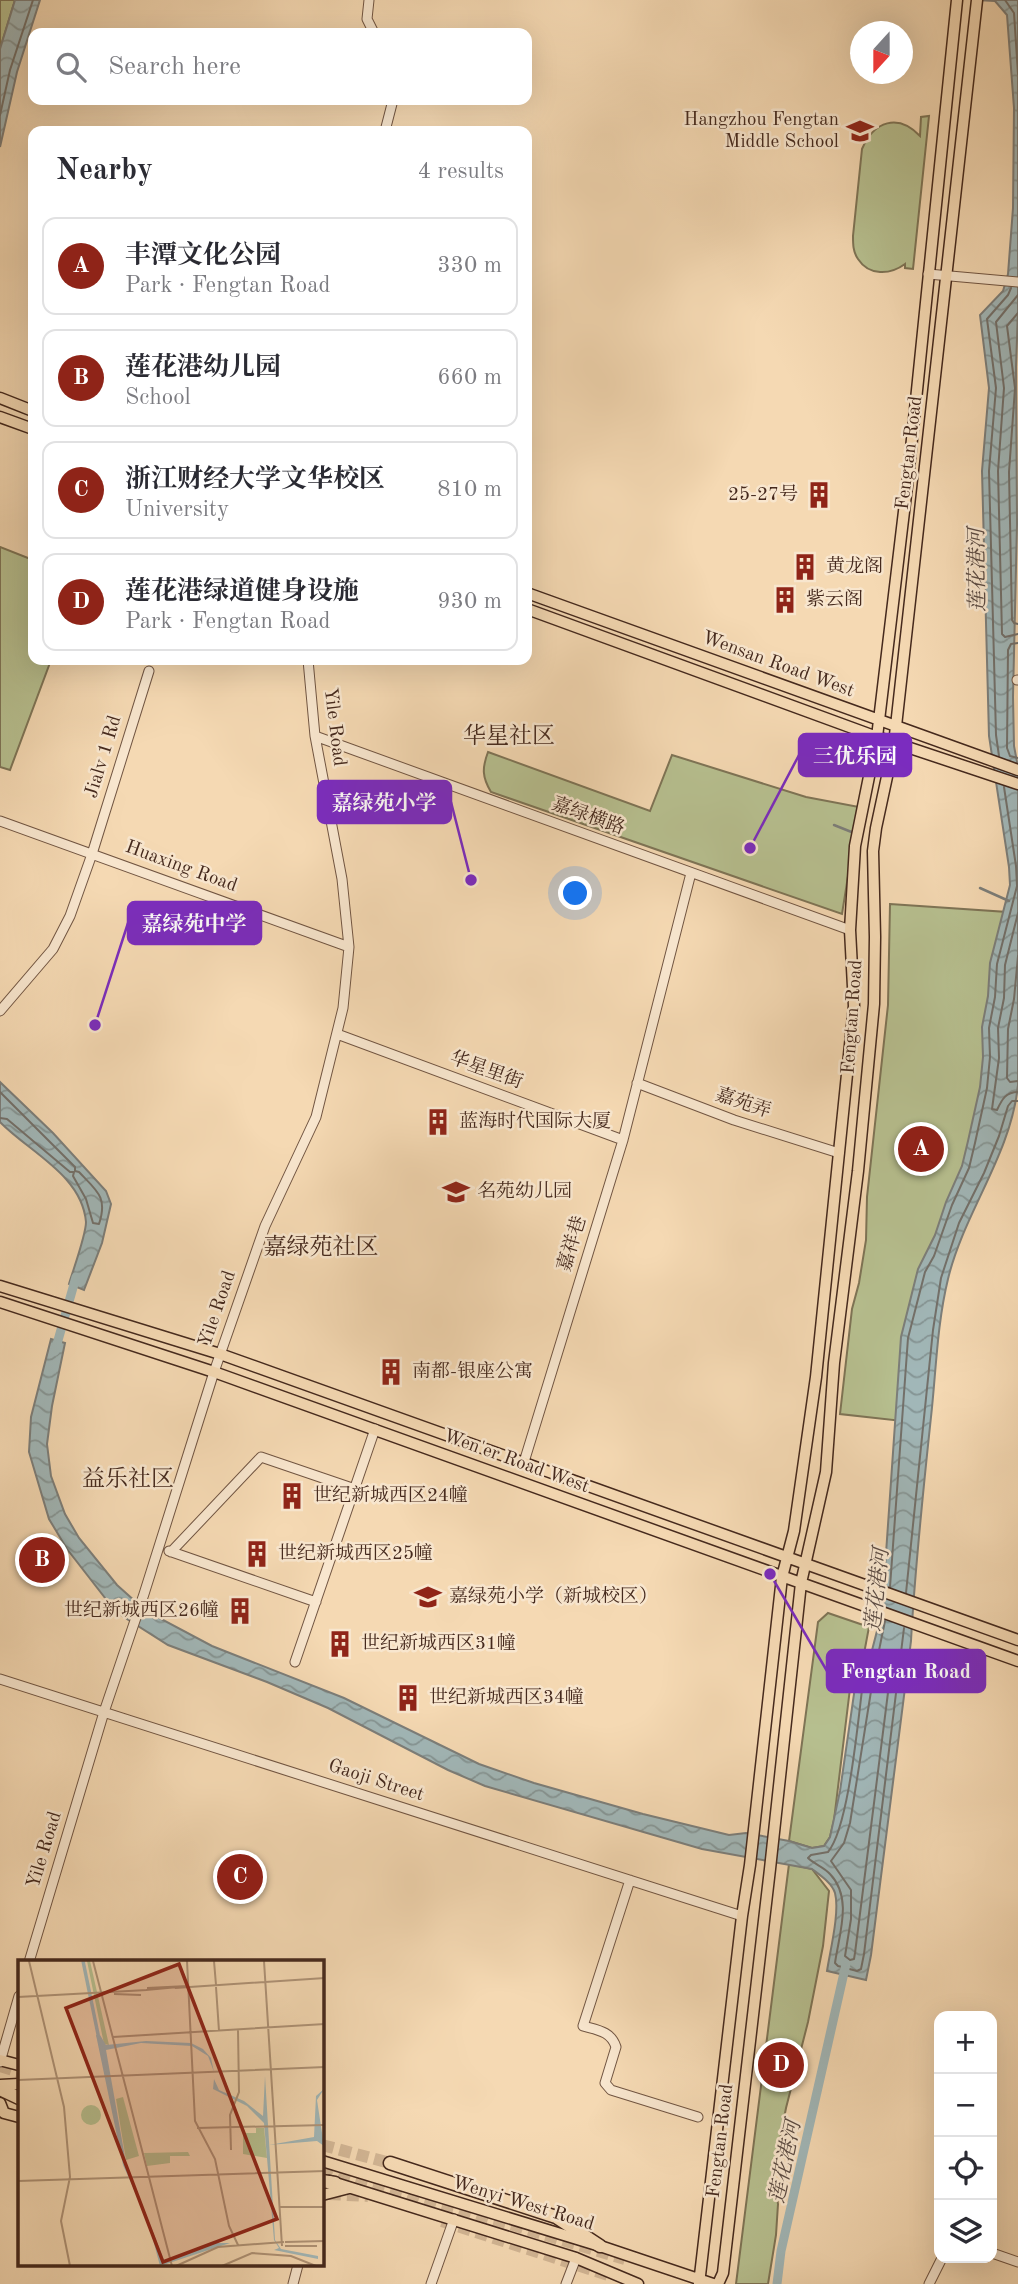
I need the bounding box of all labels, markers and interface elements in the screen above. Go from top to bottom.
north arrow [850,21,913,84]
search box [28,28,532,105]
icon: search [52,48,90,86]
text: Search here [108,54,241,80]
place label: Hangzhou Fengtan Middle School [684,111,839,152]
school or university icon: Hangzhou Fengtan Middle School [845,116,875,146]
text: Nearby [56,156,153,186]
text: 4 results [418,160,504,183]
text: 丰潭文化公园 [125,243,281,269]
text: A [72,254,90,277]
text: 330 m [437,254,502,277]
text: Park · Fengtan Road [125,274,331,297]
text: 莲花港幼儿园 [125,355,281,381]
text: B [73,366,89,389]
text: 660 m [437,366,502,389]
text: School [125,386,191,409]
street label: Fengtan Road [894,395,926,511]
text: 浙江财经大学文华校区 [125,467,385,493]
text: C [73,478,89,501]
text: 810 m [437,478,502,501]
building icon: 25-27号 [804,480,834,510]
place label: 25-27号 [728,484,798,505]
text: University [125,498,229,521]
water label: 莲花港河 [965,524,989,612]
building icon: 黄龙阁 [790,552,820,582]
place label: 黄龙阁 [826,555,883,577]
text: 莲花港绿道健身设施 [125,579,359,605]
building icon: 紫云阁 [770,585,800,615]
place label: 紫云阁 [806,588,863,610]
text: D [72,590,90,613]
text: 930 m [437,590,502,613]
text: Park · Fengtan Road [125,610,331,633]
street label: Wensan Road West [699,629,857,701]
street label: Yile Road [320,686,348,768]
street label: Jialv 1 Rd [82,713,126,801]
district label: 华星社区 [463,723,555,748]
callout: 三优乐园 [799,734,911,776]
text: 三优乐园 [813,745,897,768]
callout: 嘉绿苑小学 [318,781,451,823]
text: 嘉绿苑小学 [332,792,437,815]
street label: 嘉绿横路 [549,793,628,839]
street label: Huaxing Road [122,838,240,896]
your location [558,876,592,910]
callout: 嘉绿苑中学 [128,902,261,944]
text: 嘉绿苑中学 [142,913,247,936]
street label: Fengtan Road [840,959,866,1075]
street label: 华星里街 [447,1047,526,1093]
street label: 嘉苑弄 [713,1084,774,1122]
building icon: 蓝海时代国际大厦 [423,1107,453,1137]
place label: 蓝海时代国际大厦 [459,1110,611,1132]
pin: A [898,1123,944,1175]
school or university icon: 名苑幼儿园 [441,1177,471,1207]
place label: 名苑幼儿园 [477,1181,572,1202]
street label: 嘉祥巷 [554,1213,590,1274]
district label: 嘉绿苑社区 [264,1234,379,1259]
street label: Yile Road [196,1268,240,1350]
building icon: 南都-银座公寓 [376,1357,406,1387]
place label: 南都-银座公寓 [412,1360,533,1382]
street label: Wen'er Road West [441,1427,591,1497]
district label: 益乐社区 [82,1466,174,1491]
building icon: 世纪新城西区24幢 [277,1481,307,1511]
place label: 世纪新城西区24幢 [313,1484,468,1506]
pin: B [19,1534,65,1586]
building icon: 世纪新城西区25幢 [242,1539,272,1569]
place label: 世纪新城西区25幢 [278,1542,433,1564]
water label: 莲花港河 [861,1543,893,1633]
school or university icon: 嘉绿苑小学（新城校区） [413,1582,443,1612]
place label: 嘉绿苑小学（新城校区） [449,1585,658,1607]
building icon: 世纪新城西区26幢 [225,1596,255,1626]
place label: 世纪新城西区26幢 [64,1599,219,1621]
building icon: 世纪新城西区31幢 [325,1629,355,1659]
place label: 世纪新城西区31幢 [361,1632,516,1654]
callout: Fengtan Road [827,1650,985,1692]
text: Fengtan Road [841,1662,971,1683]
building icon: 世纪新城西区34幢 [393,1683,423,1713]
place label: 世纪新城西区34幢 [429,1686,584,1708]
street label: Gaoji Street [326,1757,426,1805]
street label: Yile Road [24,1809,66,1891]
pin: C [217,1851,263,1903]
inset map [18,1960,324,2266]
map controls [934,2011,997,2263]
button: + [934,2011,997,2074]
pin: D [758,2039,804,2091]
button: − [934,2074,997,2137]
street label: Fengtan Road [705,2083,737,2199]
water label: 莲花港河 [765,2114,806,2205]
button: locate [934,2137,997,2200]
street label: Wenyi West Road [450,2173,596,2235]
button: layers [934,2200,997,2263]

